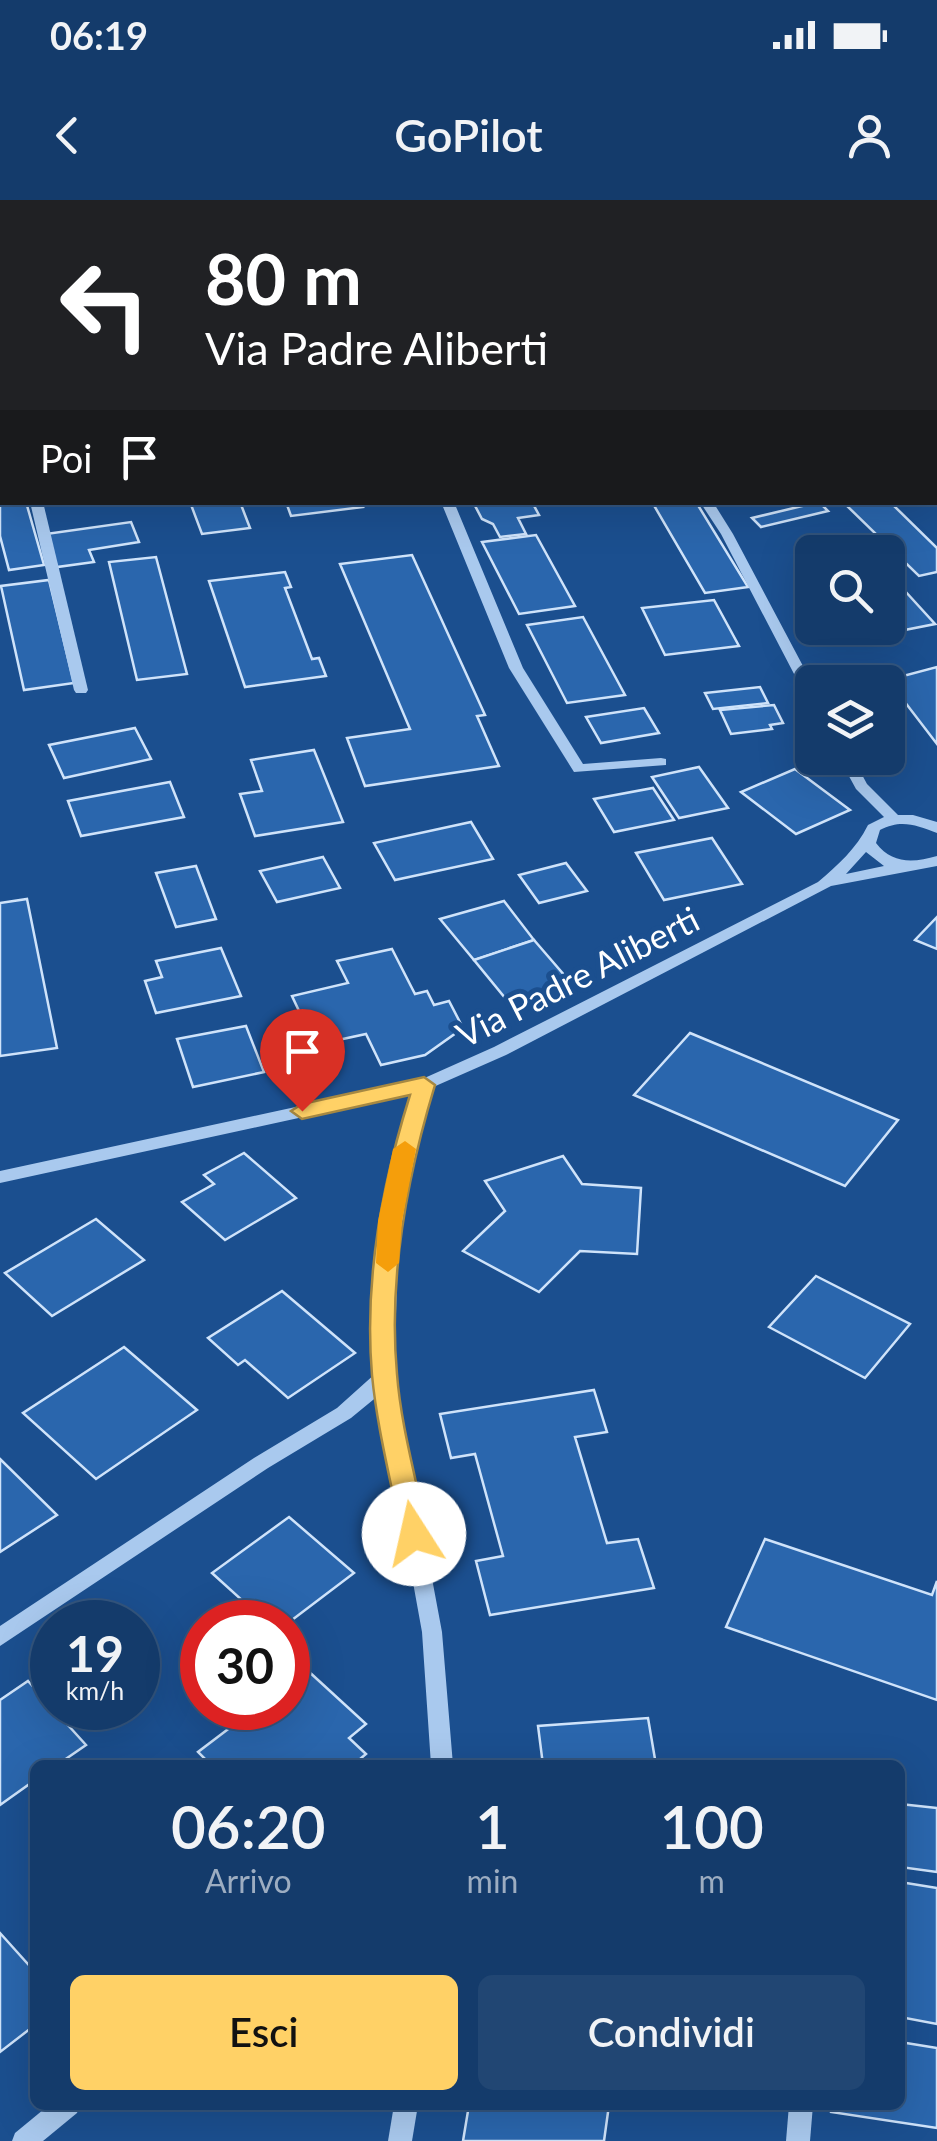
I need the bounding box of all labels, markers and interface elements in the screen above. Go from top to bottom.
text: 06:19 [50,12,148,58]
icon: back [40,108,95,163]
text: GoPilot [394,108,543,162]
icon: person [842,108,897,163]
text: 80 m [205,236,362,320]
icon: left [40,240,170,370]
text: Via Padre Aliberti [205,321,548,375]
icon: arrive [112,430,167,485]
text: Poi [40,435,92,481]
map controls [795,535,905,775]
button: search [795,535,905,645]
button: layers [795,665,905,775]
street label: Via Padre Aliberti [449,897,705,1055]
pin [260,1009,345,1112]
icon: arrive [275,1024,330,1079]
position arrow [362,1482,466,1586]
speed limit sign: 30 [180,1600,310,1730]
text: 19 [66,1623,124,1683]
text: km/h [66,1675,124,1705]
text: 06:20 [171,1790,326,1862]
text: 1 [475,1790,510,1862]
text: 100 [660,1790,764,1862]
text: Arrivo [205,1861,292,1900]
text: min [467,1861,518,1900]
text: m [699,1861,725,1900]
button: Esci [70,1975,458,2090]
button: Condividi [478,1975,865,2090]

